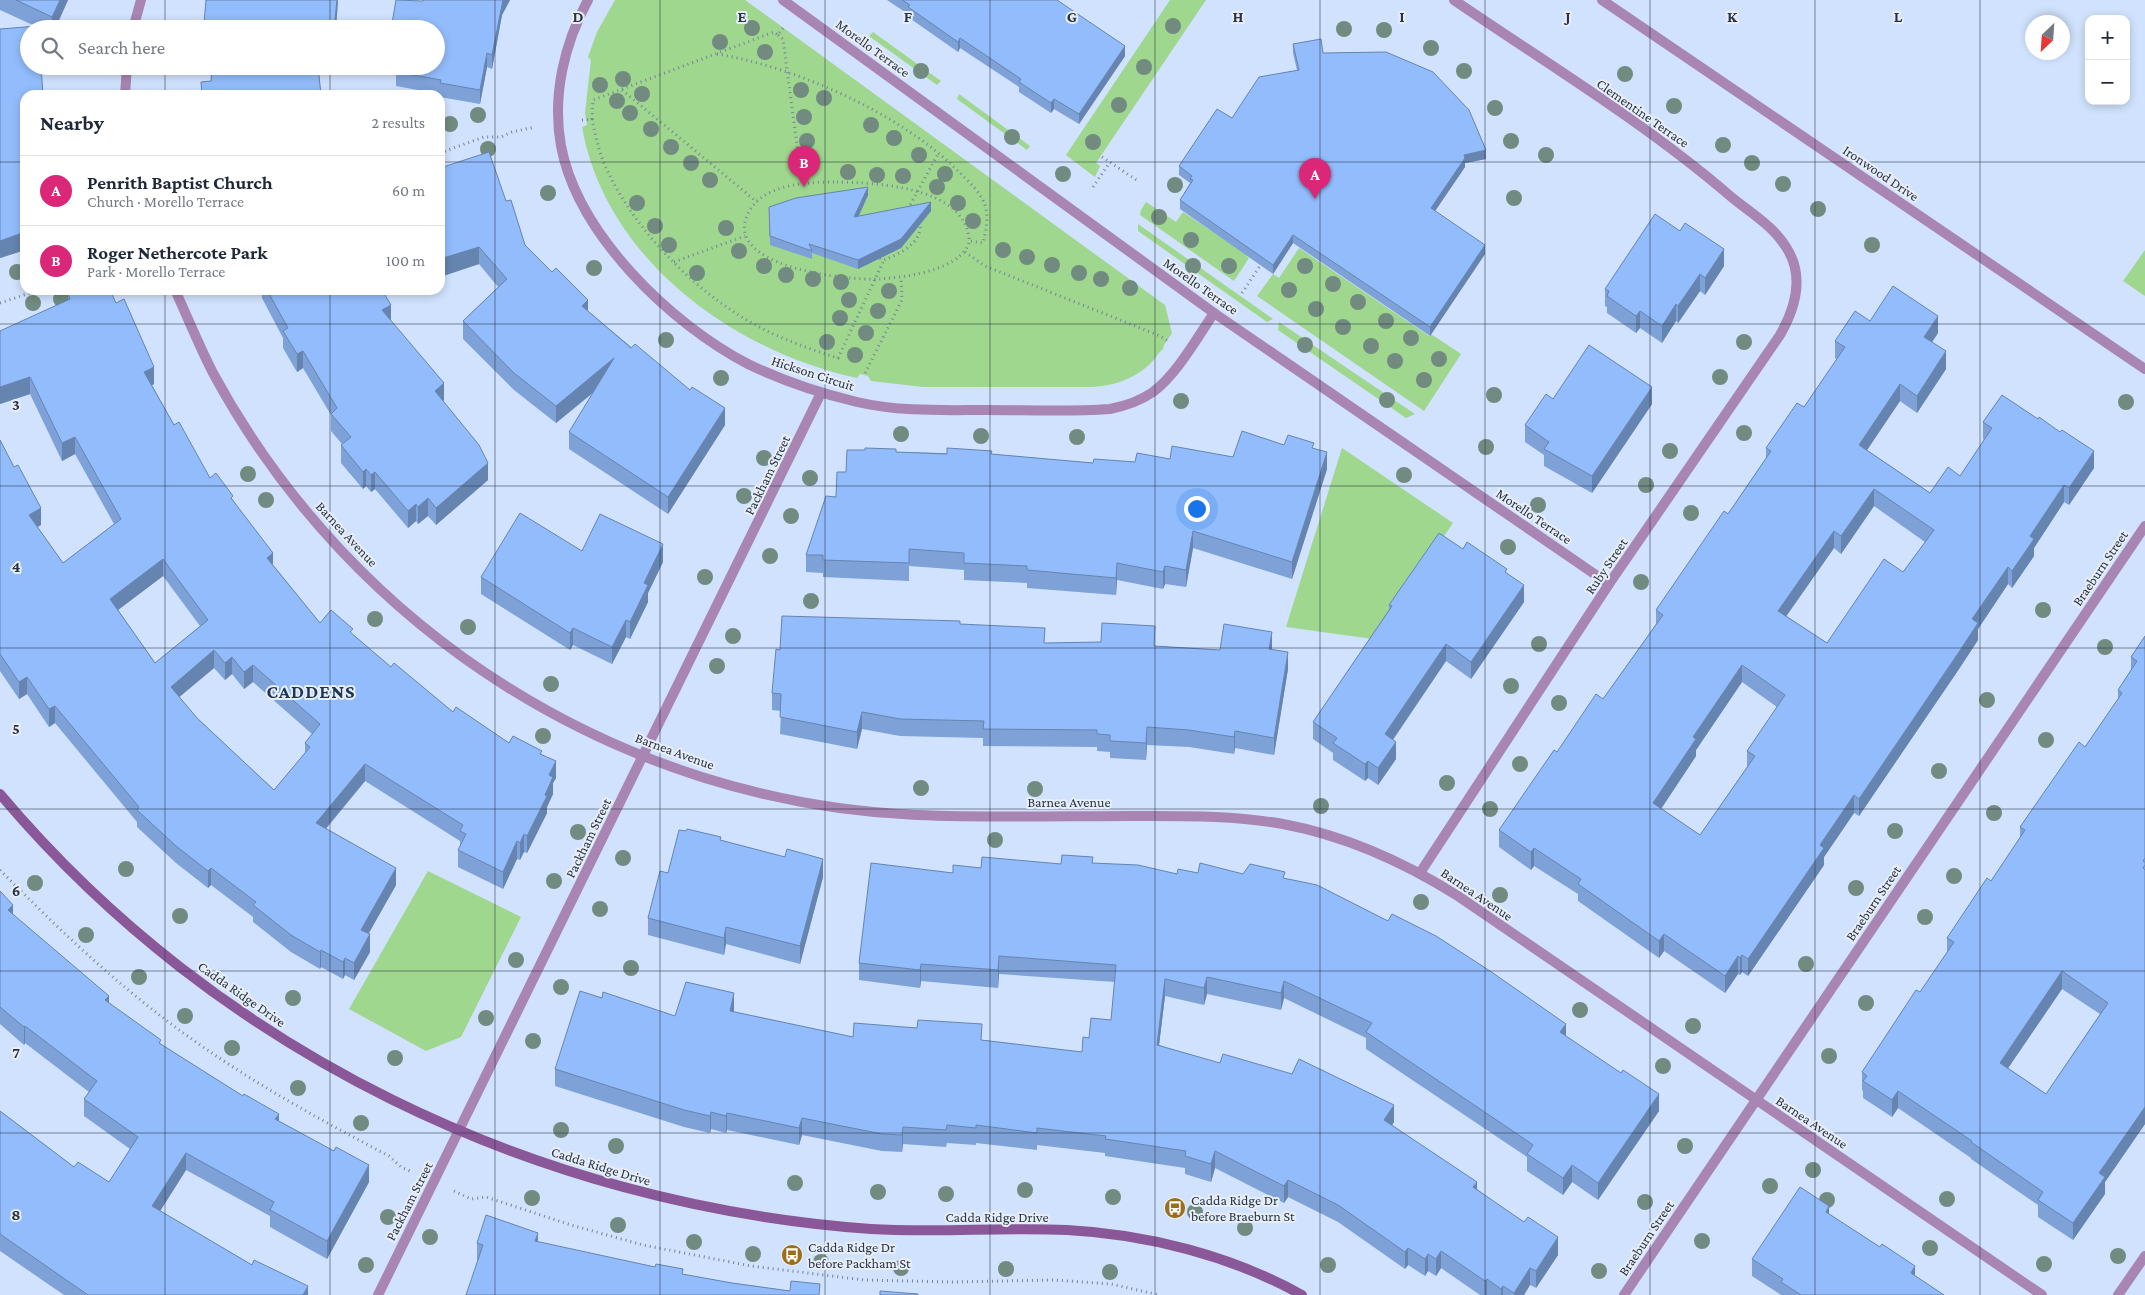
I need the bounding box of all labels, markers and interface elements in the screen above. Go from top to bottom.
text: D [572,8,584,25]
text: E [737,8,747,25]
text: F [904,8,913,25]
text: G [1067,8,1077,25]
text: H [1233,8,1244,25]
text: I [1399,8,1405,25]
text: J [1563,8,1571,25]
text: K [1727,8,1738,25]
text: L [1894,8,1903,25]
north arrow [2025,15,2070,60]
map controls [2085,15,2130,105]
button: + [2085,15,2130,60]
street label: Morello Terrace [833,16,913,80]
search box [20,20,445,75]
icon: search [38,34,66,62]
text: Search here [78,37,165,58]
button: − [2085,60,2130,105]
street label: Clementine Terrace [1594,75,1692,151]
text: Nearby [40,111,104,135]
text: 2 results [372,114,425,131]
street label: Ironwood Drive [1840,142,1922,204]
pin: B [788,146,820,187]
pin: A [1299,158,1331,199]
text: Penrith Baptist Church [87,172,273,193]
text: A [51,182,61,199]
text: 60 m [392,182,425,199]
text: Church · Morello Terrace [87,193,244,210]
text: Roger Nethercote Park [87,242,268,263]
text: B [51,252,61,269]
text: 100 m [386,252,425,269]
street label: Morello Terrace [1161,254,1241,318]
text: Park · Morello Terrace [87,263,225,280]
street label: Hickson Circuit [770,352,857,394]
text: 3 [12,396,20,413]
street label: Packham Street [741,432,793,517]
street label: Morello Terrace [1493,485,1575,547]
your location [1184,496,1210,522]
street label: Barnea Avenue [313,498,381,570]
street label: Braeburn Street [2069,527,2131,609]
street label: Ruby Street [1581,535,1631,597]
text: 4 [12,558,21,575]
district label: CADDENS [266,681,356,702]
text: 5 [12,720,20,737]
street label: Barnea Avenue [633,729,717,773]
street label: Barnea Avenue [1027,794,1111,810]
street label: Packham Street [562,795,614,880]
street label: Braeburn Street [1842,862,1904,944]
street label: Barnea Avenue [1438,864,1516,924]
text: 6 [12,882,20,899]
street label: Cadda Ridge Drive [195,958,289,1030]
text: 7 [12,1044,20,1061]
street label: Barnea Avenue [1773,1092,1851,1152]
street label: Cadda Ridge Drive [549,1143,653,1189]
street label: Packham Street [382,1159,436,1243]
place label: Cadda Ridge Dr before Braeburn St [1191,1192,1295,1224]
bus stop icon: Cadda Ridge Dr before Braeburn St [1163,1196,1187,1220]
street label: Braeburn Street [1615,1197,1677,1279]
text: 8 [11,1206,21,1223]
street label: Cadda Ridge Drive [945,1209,1049,1225]
place label: Cadda Ridge Dr before Packham St [808,1239,911,1271]
bus stop icon: Cadda Ridge Dr before Packham St [780,1243,804,1267]

